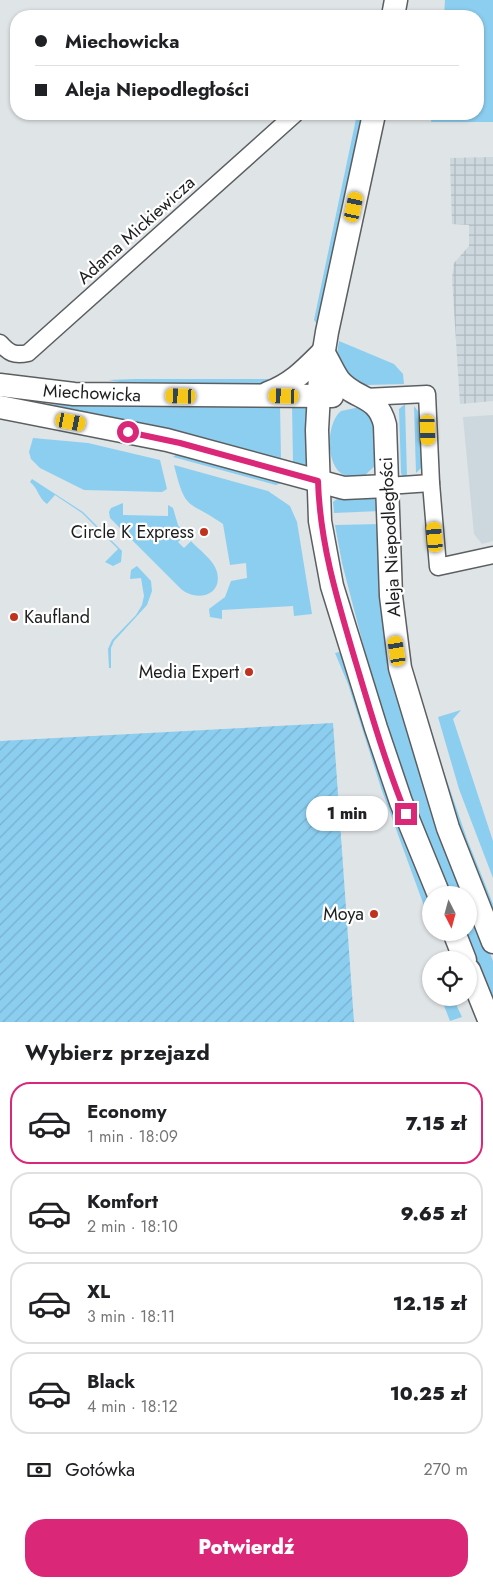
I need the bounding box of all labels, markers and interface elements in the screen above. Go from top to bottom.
text: Miechowicka [65,28,179,55]
text: Aleja Niepodległości [65,76,249,103]
street label: Adama Mickiewicza [71,170,201,290]
car [343,191,364,223]
street label: Miechowicka [42,377,142,409]
car [165,388,196,404]
car [268,388,299,404]
car [54,412,87,432]
car [419,415,436,445]
route start [117,421,139,443]
street label: Aleja Niepodległości [373,456,407,618]
place label: Circle K Express [71,519,194,545]
car [426,521,443,553]
marker: Circle K Express [198,526,210,538]
place label: Kaufland [24,604,90,630]
marker: Kaufland [8,611,20,623]
car [387,635,406,667]
place label: Media Expert [139,659,240,685]
marker: Media Expert [243,666,255,678]
callout: 1 min [306,796,388,832]
text: 1 min [327,802,367,825]
route end [395,803,417,825]
north arrow [422,886,478,941]
map controls [422,886,477,1006]
place label: Moya [323,901,364,927]
marker: Moya [368,908,380,920]
button: locate [422,951,477,1006]
text: Wybierz przejazd [25,1036,210,1068]
text: Economy [87,1098,167,1125]
icon: car [27,1101,72,1146]
text: 7.15 zł [406,1110,466,1137]
text: 1 min · 18:09 [87,1125,178,1148]
text: Komfort [87,1188,158,1215]
icon: car [27,1191,72,1236]
text: 9.65 zł [401,1200,466,1227]
text: 2 min · 18:10 [87,1215,178,1238]
text: XL [87,1278,110,1305]
icon: car [27,1281,72,1326]
text: 12.15 zł [393,1290,466,1317]
text: 3 min · 18:11 [87,1305,175,1328]
text: Black [87,1368,135,1395]
icon: car [27,1371,72,1416]
text: 10.25 zł [390,1380,466,1407]
text: 4 min · 18:12 [87,1395,178,1418]
icon: cash [25,1456,53,1484]
text: Gotówka [65,1456,135,1483]
text: 270 m [424,1458,468,1481]
button: Potwierdź [25,1519,468,1577]

